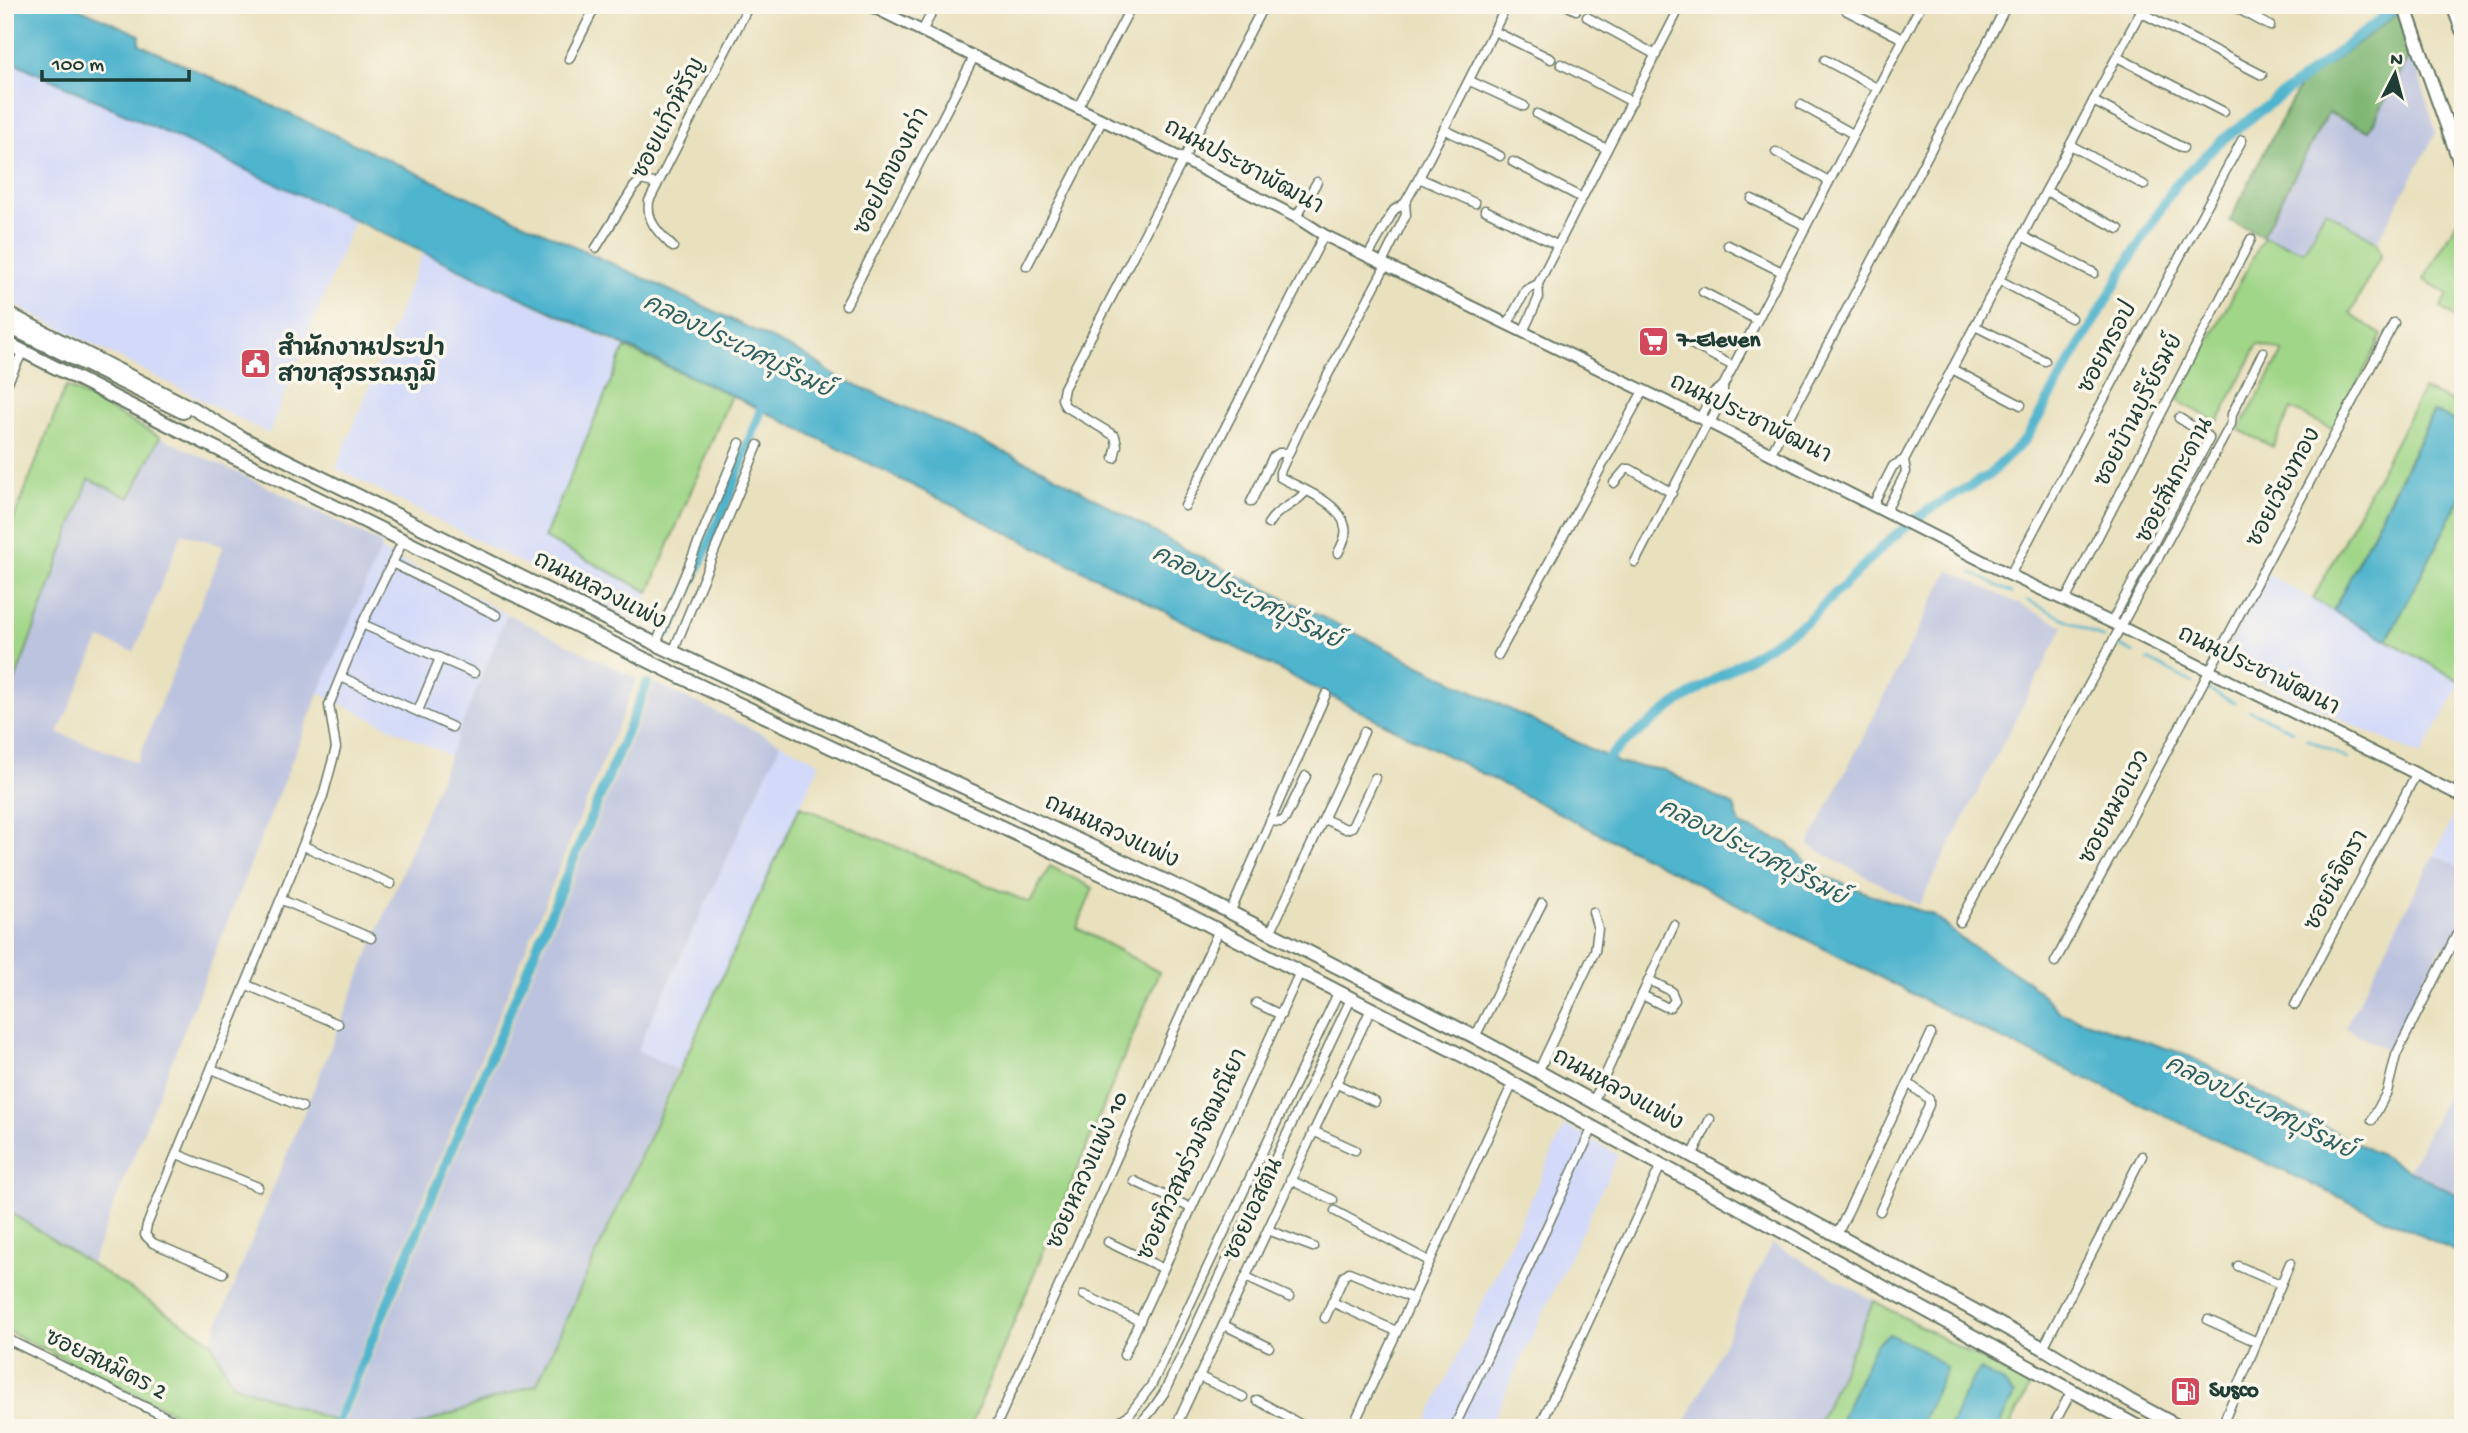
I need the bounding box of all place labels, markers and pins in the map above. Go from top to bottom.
supermarket icon: 7-Eleven [1637,324,1671,358]
place label: 7-Eleven [1676,328,1761,355]
place label: สำนักงานประปา สาขาสุวรรณภูมิ [278,332,445,390]
public building icon: สำนักงานประปา สาขาสุวรรณภูมิ [238,346,272,380]
fuel station icon: Susco [2169,1374,2203,1408]
place label: Susco [2209,1378,2259,1405]

